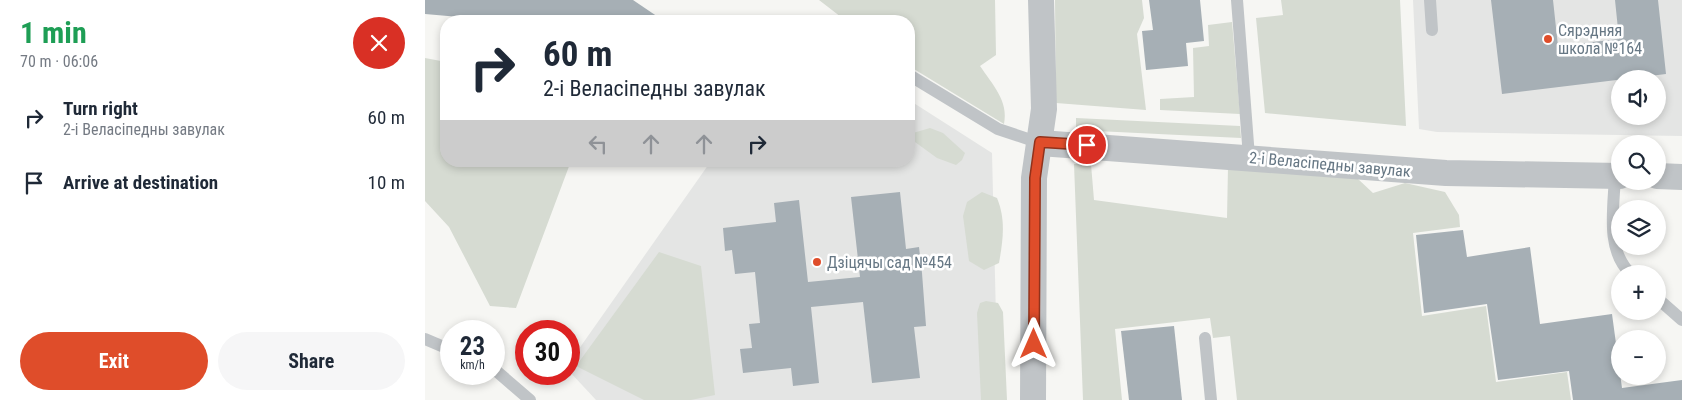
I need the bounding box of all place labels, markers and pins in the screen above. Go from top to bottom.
place label: Сярэдняя школа №164 [1558,21,1642,58]
marker: Сярэдняя школа №164 [1542,33,1554,45]
pin [1066,124,1108,166]
place label: Дзіцячы сад №454 [827,253,952,272]
marker: Дзіцячы сад №454 [811,256,823,268]

